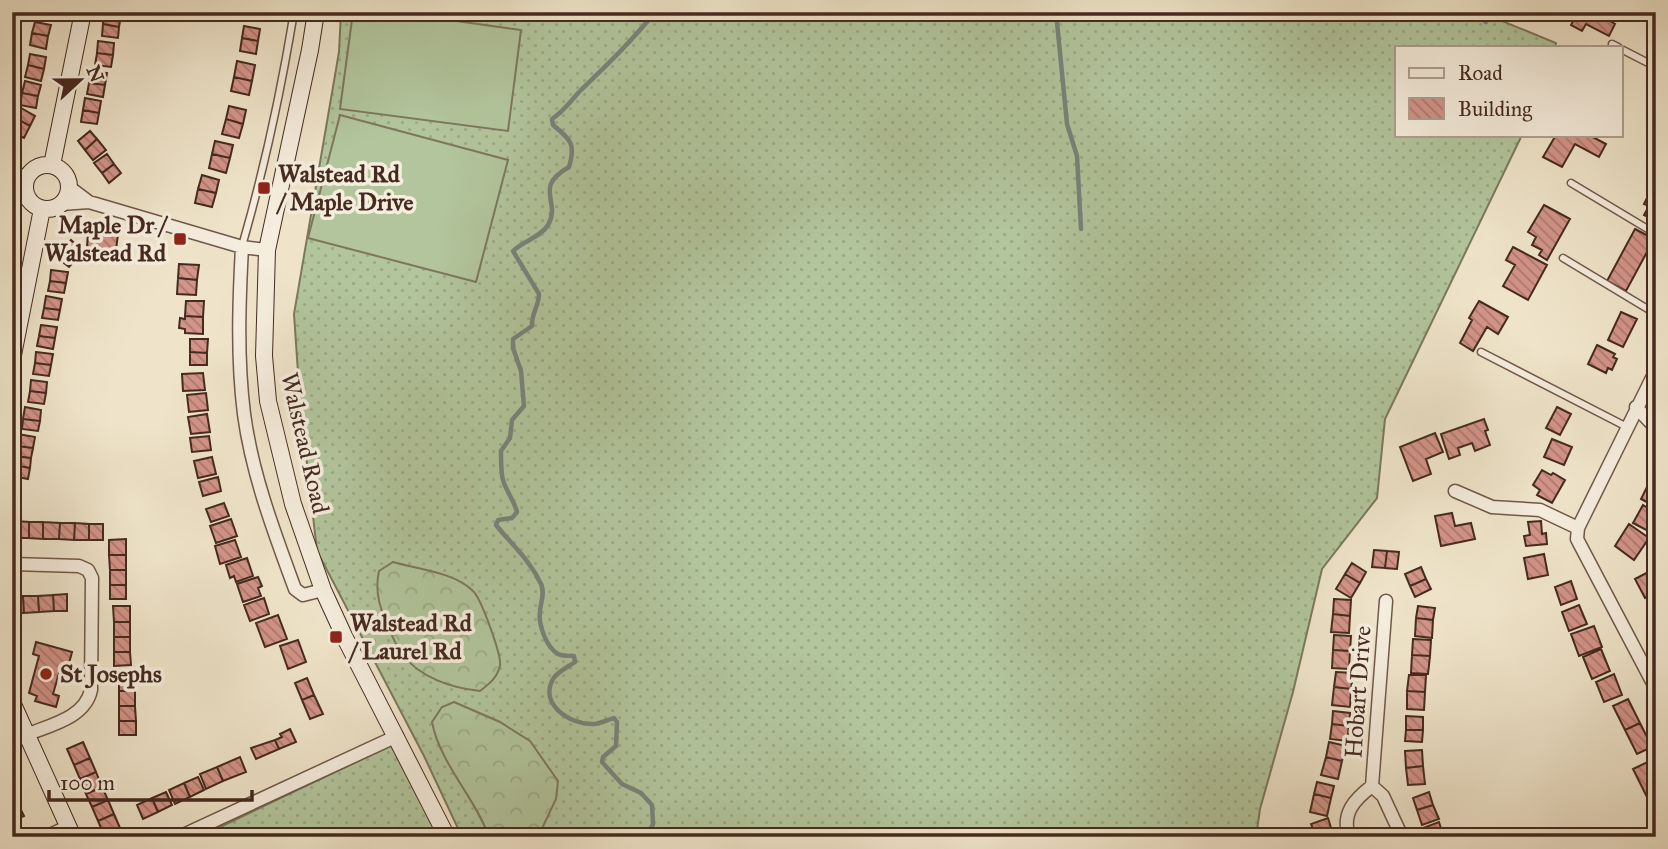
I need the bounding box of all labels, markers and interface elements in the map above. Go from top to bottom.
north arrow [46,46,116,116]
legend [1395,46,1622,136]
text: Road [1458,60,1503,86]
text: N [82,62,109,86]
text: Building [1458,96,1532,122]
place label: Walstead Rd / Maple Drive [276,159,413,217]
marker: Walstead Rd / Maple Drive [256,180,272,196]
place label: Maple Dr / Walstead Rd [44,210,169,268]
marker: Maple Dr / Walstead Rd [172,231,188,247]
street label: Walstead Road [274,369,336,517]
place label: Walstead Rd / Laurel Rd [348,608,473,666]
street label: Hobart Drive [1338,625,1378,759]
marker: Walstead Rd / Laurel Rd [328,629,344,645]
place label: St Josephs [60,659,162,689]
marker: St Josephs [38,666,54,682]
scale bar [49,758,252,802]
text: 100 m [60,770,115,796]

